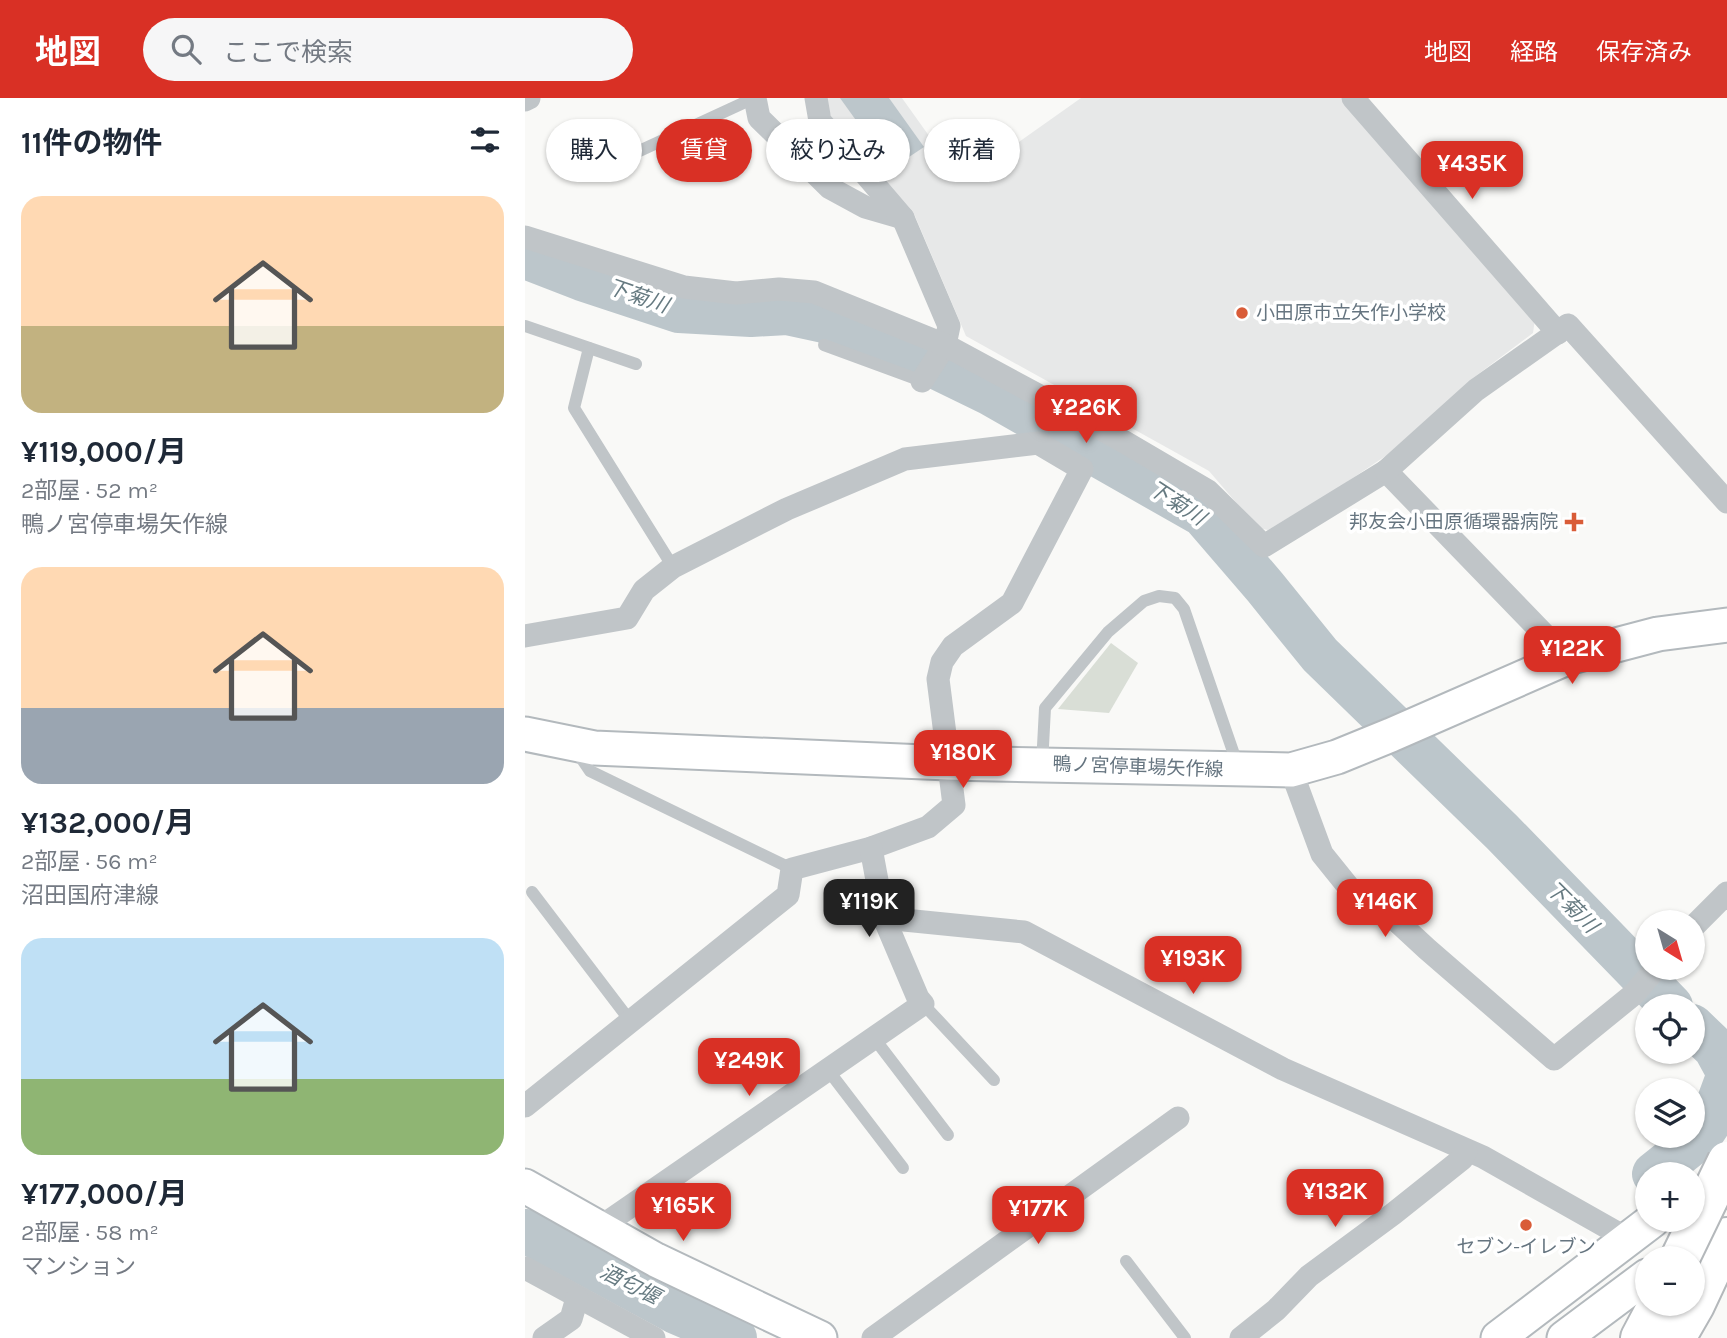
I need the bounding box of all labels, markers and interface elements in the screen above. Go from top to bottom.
search box [143,18,633,81]
icon: search [167,30,205,68]
text: 地図 [35,33,101,71]
text: ここで検索 [223,37,353,68]
text: 地図 [1424,38,1472,66]
text: 経路 [1510,38,1558,66]
text: 保存済み [1596,38,1692,66]
chip: 購入 [546,119,642,182]
chip: 賃貸 [656,119,752,182]
chip: 絞り込み [766,119,910,182]
chip: 新着 [924,119,1020,182]
icon: filters [466,121,504,159]
text: 11件の物件 [21,125,162,161]
pin: ¥435K [1423,141,1521,201]
text: ¥435K [1437,150,1507,177]
icon: home [200,242,326,368]
water label: 下菊川 [604,274,674,318]
place label: 小田原市立矢作小学校 [1256,302,1446,324]
marker: 小田原市立矢作小学校 [1234,305,1250,321]
pin: ¥226K [1037,386,1135,445]
text: ¥226K [1051,394,1121,421]
text: ¥119,000/月 [21,434,187,470]
water label: 下菊川 [1144,476,1212,531]
text: 2部屋 · 52 m² [21,477,158,504]
text: 鴨ノ宮停車場矢作線 [21,511,228,538]
place label: 邦友会小田原循環器病院 [1349,511,1558,533]
marker: 邦友会小田原循環器病院 [1564,512,1584,532]
icon: home [200,613,326,739]
pin: ¥122K [1523,626,1621,686]
text: ¥122K [1540,635,1604,662]
pin: ¥180K [914,730,1012,790]
text: ¥180K [930,739,996,766]
street label: 鴨ノ宮停車場矢作線 [1052,753,1224,781]
text: ¥132,000/月 [21,805,195,841]
text: 2部屋 · 56 m² [21,848,158,875]
water label: 下菊川 [1541,876,1604,939]
pin: ¥119K [820,880,918,939]
pin: ¥146K [1336,880,1434,939]
text: 沼田国府津線 [21,882,159,909]
text: ¥119K [840,888,898,915]
text: ¥146K [1353,888,1417,915]
north arrow [1635,910,1705,980]
map controls [1635,910,1705,1316]
pin: ¥193K [1144,936,1242,996]
text: ¥193K [1160,945,1226,972]
icon: home [200,984,326,1110]
button: locate [1635,994,1705,1064]
pin: ¥249K [700,1038,798,1098]
text: ¥249K [714,1047,784,1074]
button: layers [1635,1078,1705,1148]
button: + [1635,1162,1705,1232]
pin: ¥132K [1286,1170,1384,1229]
text: ¥177,000/月 [21,1176,188,1212]
text: ¥132K [1303,1178,1367,1205]
pin: ¥165K [634,1184,732,1243]
pin: ¥177K [989,1186,1087,1246]
text: ¥165K [651,1192,715,1219]
text: ¥177K [1008,1195,1068,1222]
marker: セブン-イレブン [1518,1217,1534,1233]
text: 2部屋 · 58 m² [21,1219,159,1246]
place label: セブン-イレブン [1456,1236,1596,1258]
button: − [1635,1246,1705,1316]
text: マンション [21,1253,136,1280]
water label: 酒匂堰 [596,1259,667,1311]

